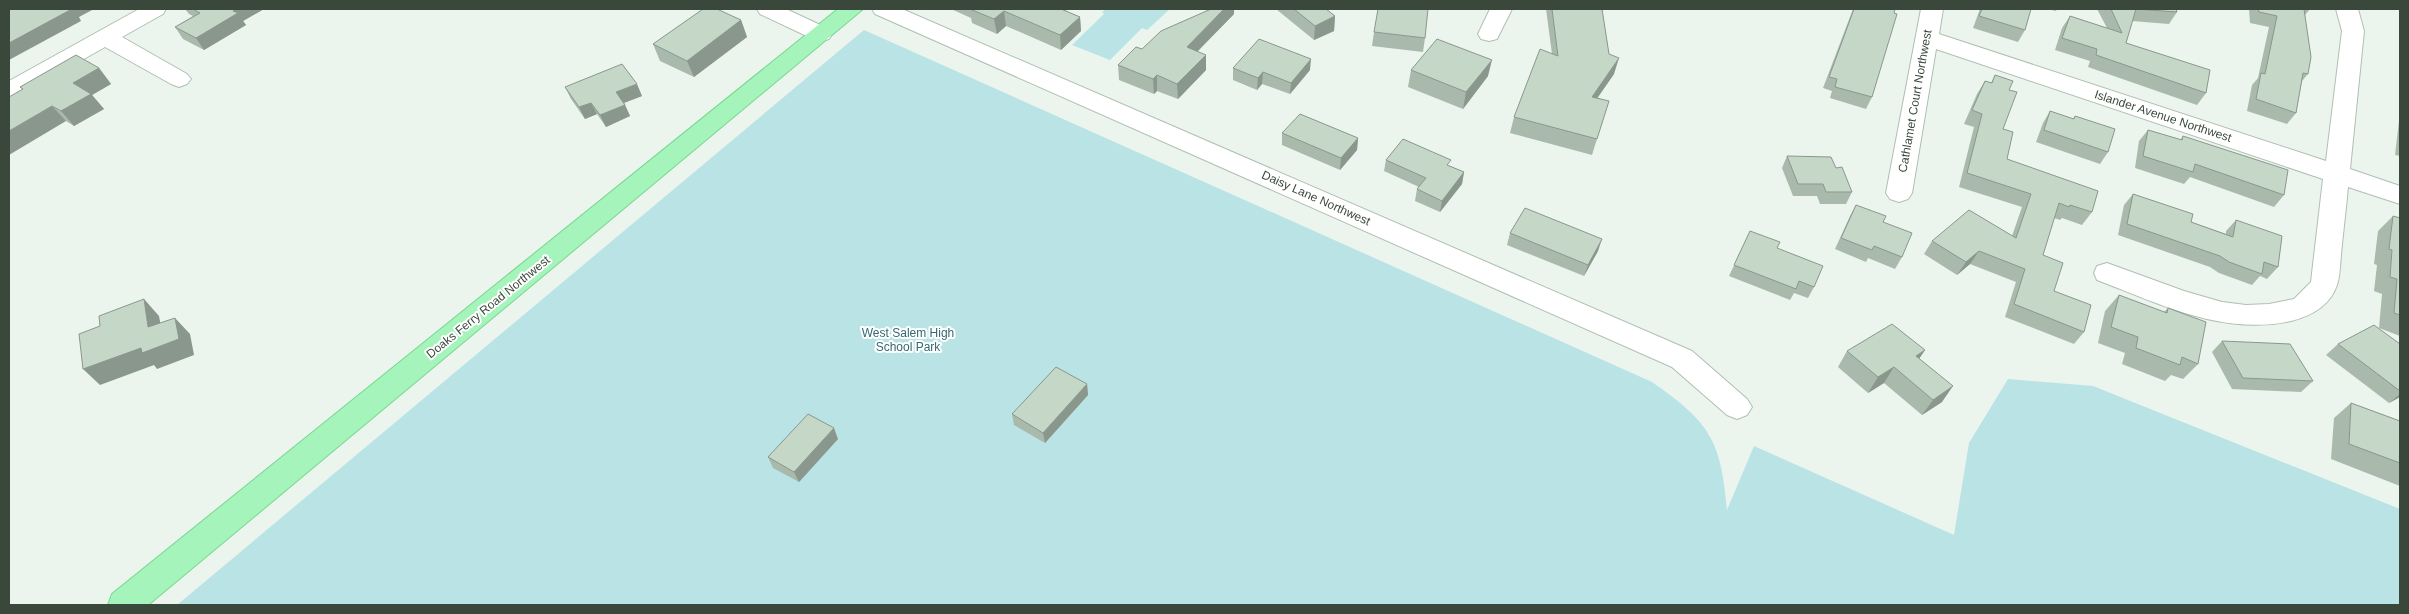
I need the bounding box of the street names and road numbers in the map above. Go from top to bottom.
street label: Cathlamet Court Northwest [1896,28,1935,173]
street label: Islander Avenue Northwest [2093,87,2234,145]
street label: Daisy Lane Northwest [1260,168,1373,229]
street label: Doaks Ferry Road Northwest [423,252,553,361]

